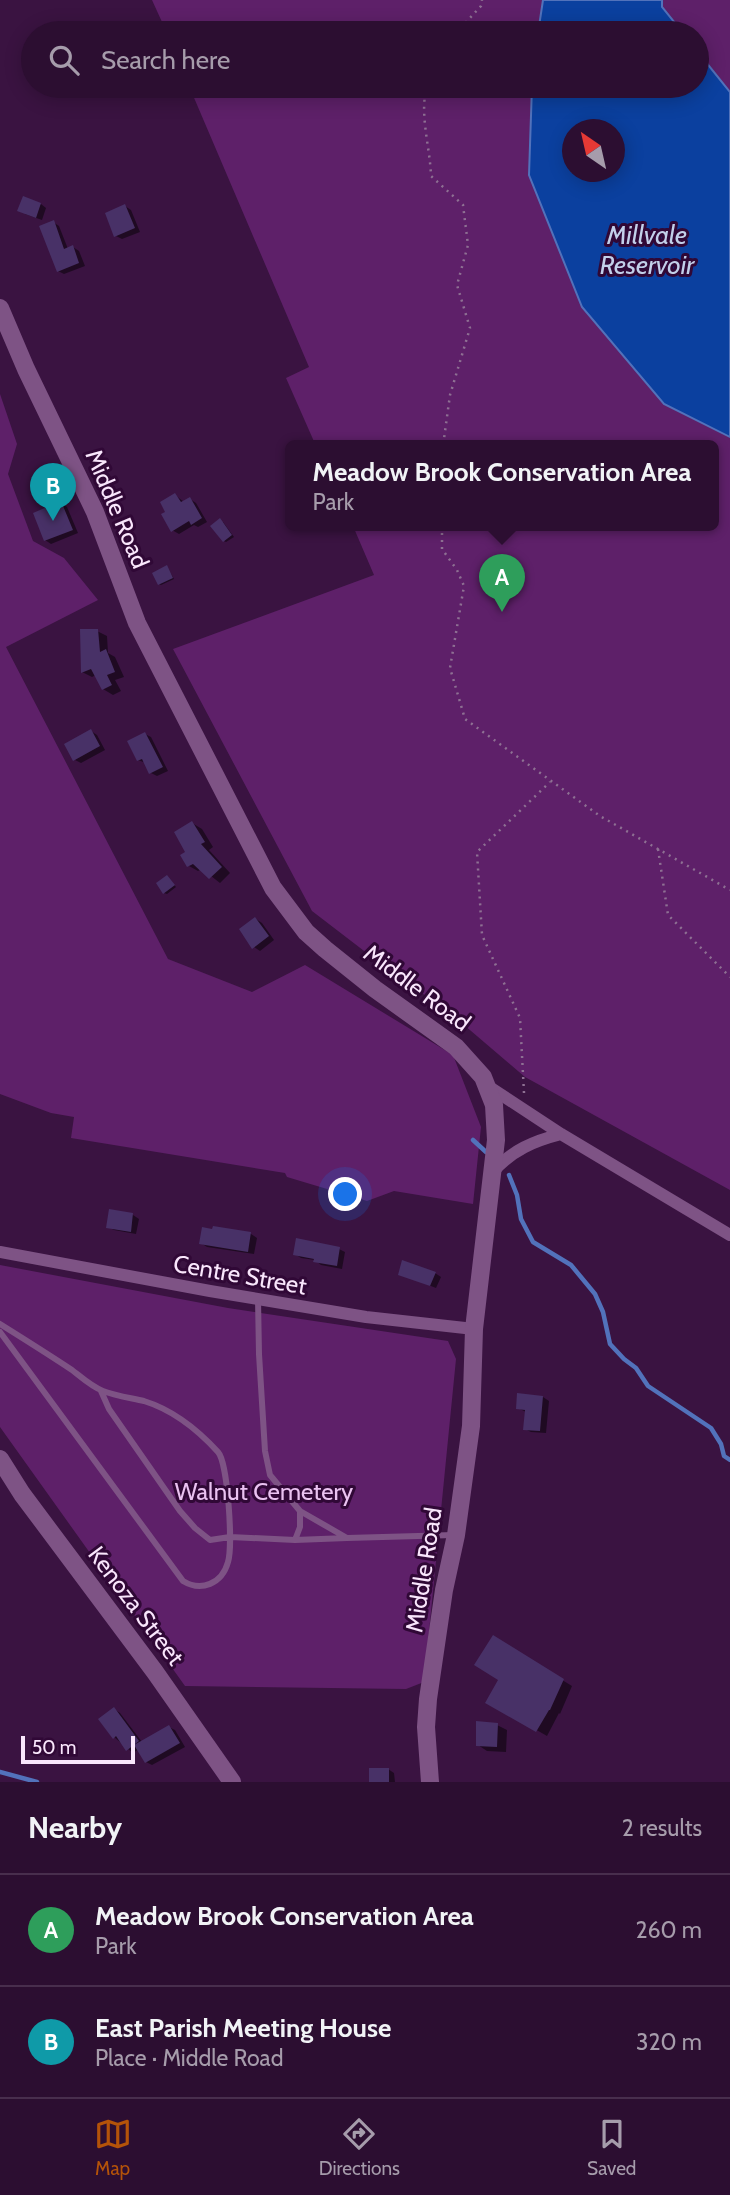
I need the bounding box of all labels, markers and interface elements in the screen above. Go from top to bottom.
search box [21,21,709,98]
icon: search [45,41,83,79]
text: Search here [101,44,230,76]
north arrow [562,119,625,182]
water label: Millvale Reservoir [600,219,695,281]
popup [285,440,719,531]
street label: Middle Road [79,445,155,573]
text: Meadow Brook Conservation Area [313,456,691,488]
pin: B [30,463,76,521]
text: Park [313,488,354,516]
pin: A [479,554,525,612]
street label: Middle Road [358,938,476,1037]
your location [328,1177,362,1211]
street label: Centre Street [171,1249,309,1300]
park label: Walnut Cemetery [175,1477,353,1506]
street label: Middle Road [399,1505,448,1635]
street label: Kenoza Street [82,1541,191,1671]
scale bar [21,1733,135,1765]
text: 50 m [32,1736,76,1759]
text: Nearby [28,1809,122,1846]
text: 2 results [622,1814,702,1842]
text: Meadow Brook Conservation Area [95,1900,474,1932]
text: A [44,1916,58,1944]
text: 260 m [635,1916,702,1944]
text: Park [95,1932,136,1960]
text: East Parish Meeting House [95,2012,391,2044]
text: B [44,2028,58,2056]
text: 320 m [636,2028,702,2056]
text: Place · Middle Road [95,2044,283,2072]
tab: Map [94,2115,132,2180]
tab: Directions [319,2115,400,2180]
tab: Saved [587,2115,636,2180]

